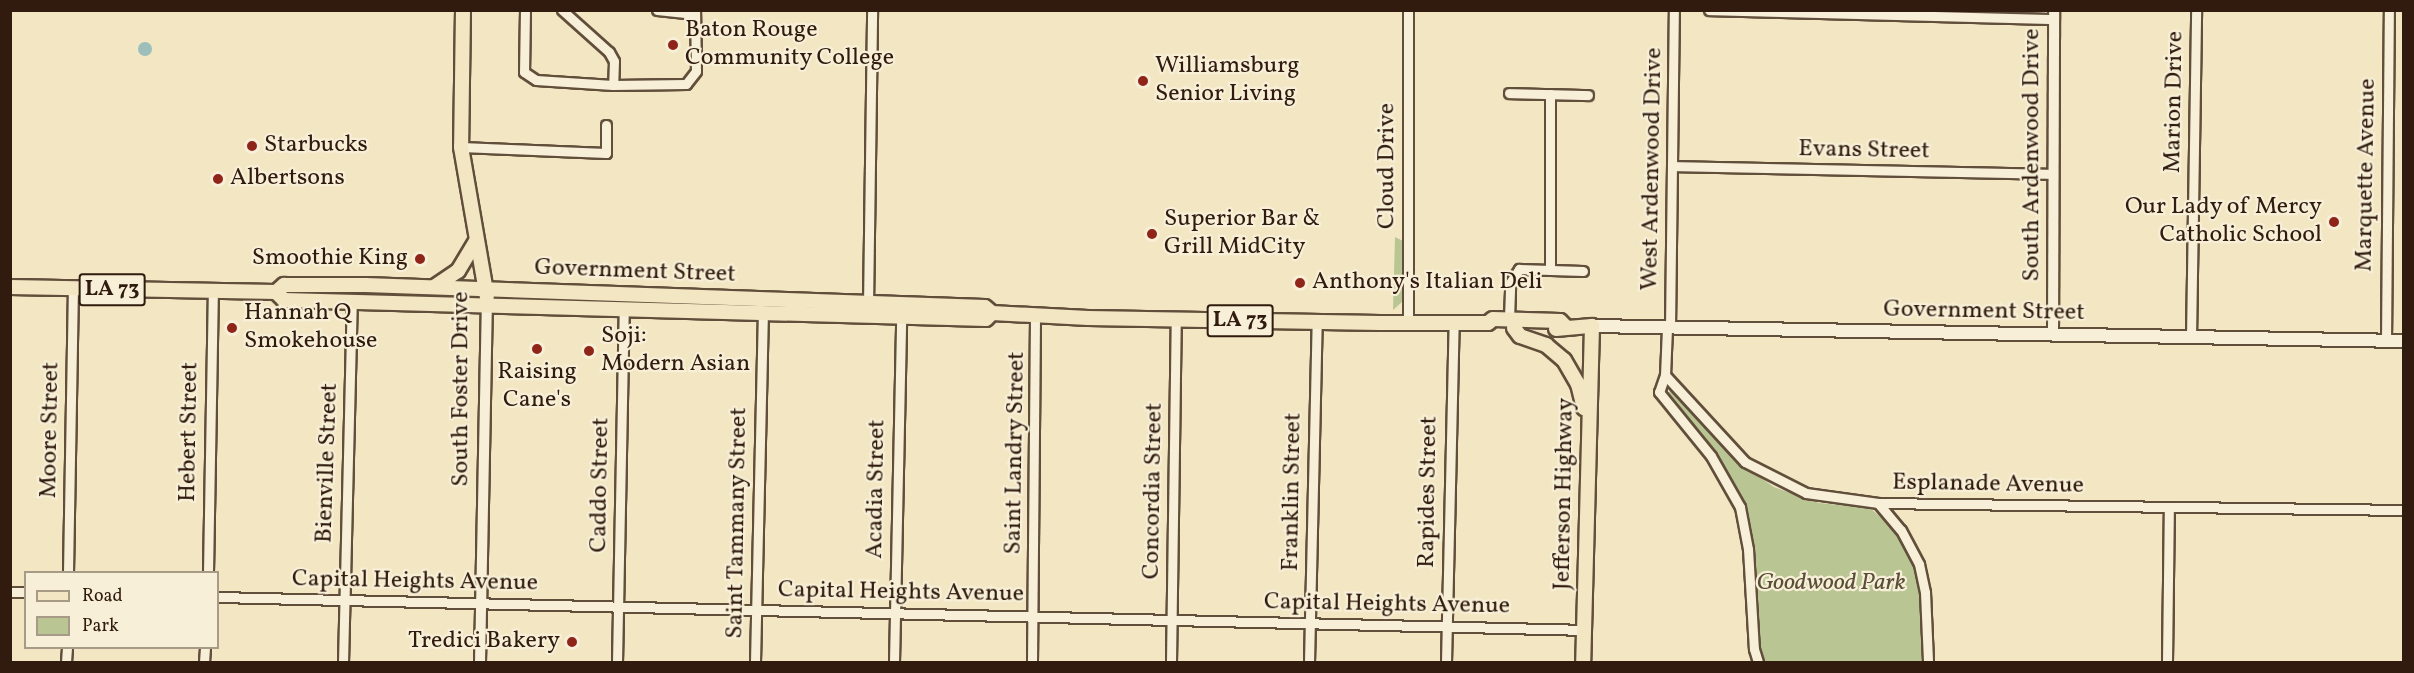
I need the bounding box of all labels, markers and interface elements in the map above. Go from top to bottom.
place label: Baton Rouge Community College [685,17,895,73]
street label: South Ardenwood Drive [2019,28,2047,282]
street label: Marion Drive [2159,31,2191,173]
marker: Baton Rouge Community College [666,38,680,52]
street label: West Ardenwood Drive [1636,47,1670,291]
place label: Williamsburg Senior Living [1155,53,1300,109]
marker: Williamsburg Senior Living [1136,74,1150,88]
street label: Marquette Avenue [2351,78,2383,272]
street label: Cloud Drive [1374,103,1402,229]
place label: Starbucks [264,132,368,160]
street label: Evans Street [1798,135,1930,167]
marker: Starbucks [245,139,259,153]
place label: Albertsons [230,165,345,193]
marker: Albertsons [211,172,225,186]
place label: Our Lady of Mercy Catholic School [2127,194,2322,250]
place label: Superior Bar & Grill MidCity [1164,206,1320,262]
marker: Our Lady of Mercy Catholic School [2327,215,2341,229]
marker: Superior Bar & Grill MidCity [1145,227,1159,241]
place label: Smoothie King [252,245,408,273]
marker: Smoothie King [413,252,427,266]
street label: Government Street [534,254,736,290]
place label: Anthony's Italian Deli [1312,269,1543,297]
road number: LA 73 [78,271,146,309]
marker: Anthony's Italian Deli [1293,276,1307,290]
street label: South Foster Drive [448,291,476,487]
street label: Government Street [1883,296,2085,328]
place label: Hannah Q Smokehouse [244,300,377,356]
road number: LA 73 [1206,302,1274,340]
marker: Hannah Q Smokehouse [225,321,239,335]
place label: Soji: Modern Asian [601,323,750,379]
marker: Raising Cane's [530,342,544,356]
marker: Soji: Modern Asian [582,344,596,358]
street label: Saint Landry Street [1000,351,1032,555]
place label: Raising Cane's [497,359,577,415]
street label: Moore Street [35,361,67,499]
street label: Hebert Street [174,362,206,502]
street label: Bienville Street [311,382,345,544]
street label: Jefferson Highway [1549,397,1581,591]
street label: Concordia Street [1138,402,1170,580]
street label: Saint Tammany Street [722,406,754,640]
street label: Franklin Street [1277,412,1309,572]
street label: Rapides Street [1413,416,1445,568]
street label: Caddo Street [585,417,617,553]
street label: Acadia Street [861,419,893,559]
street label: Esplanade Avenue [1892,469,2084,501]
street label: Capital Heights Avenue [292,565,538,599]
park label: Goodwood Park [1756,570,1906,598]
legend [24,571,219,649]
street label: Capital Heights Avenue [778,576,1024,610]
text: Road [82,584,123,609]
street label: Capital Heights Avenue [1264,588,1510,622]
text: Park [82,614,119,639]
place label: Tredici Bakery [408,628,560,656]
marker: Tredici Bakery [565,635,579,649]

